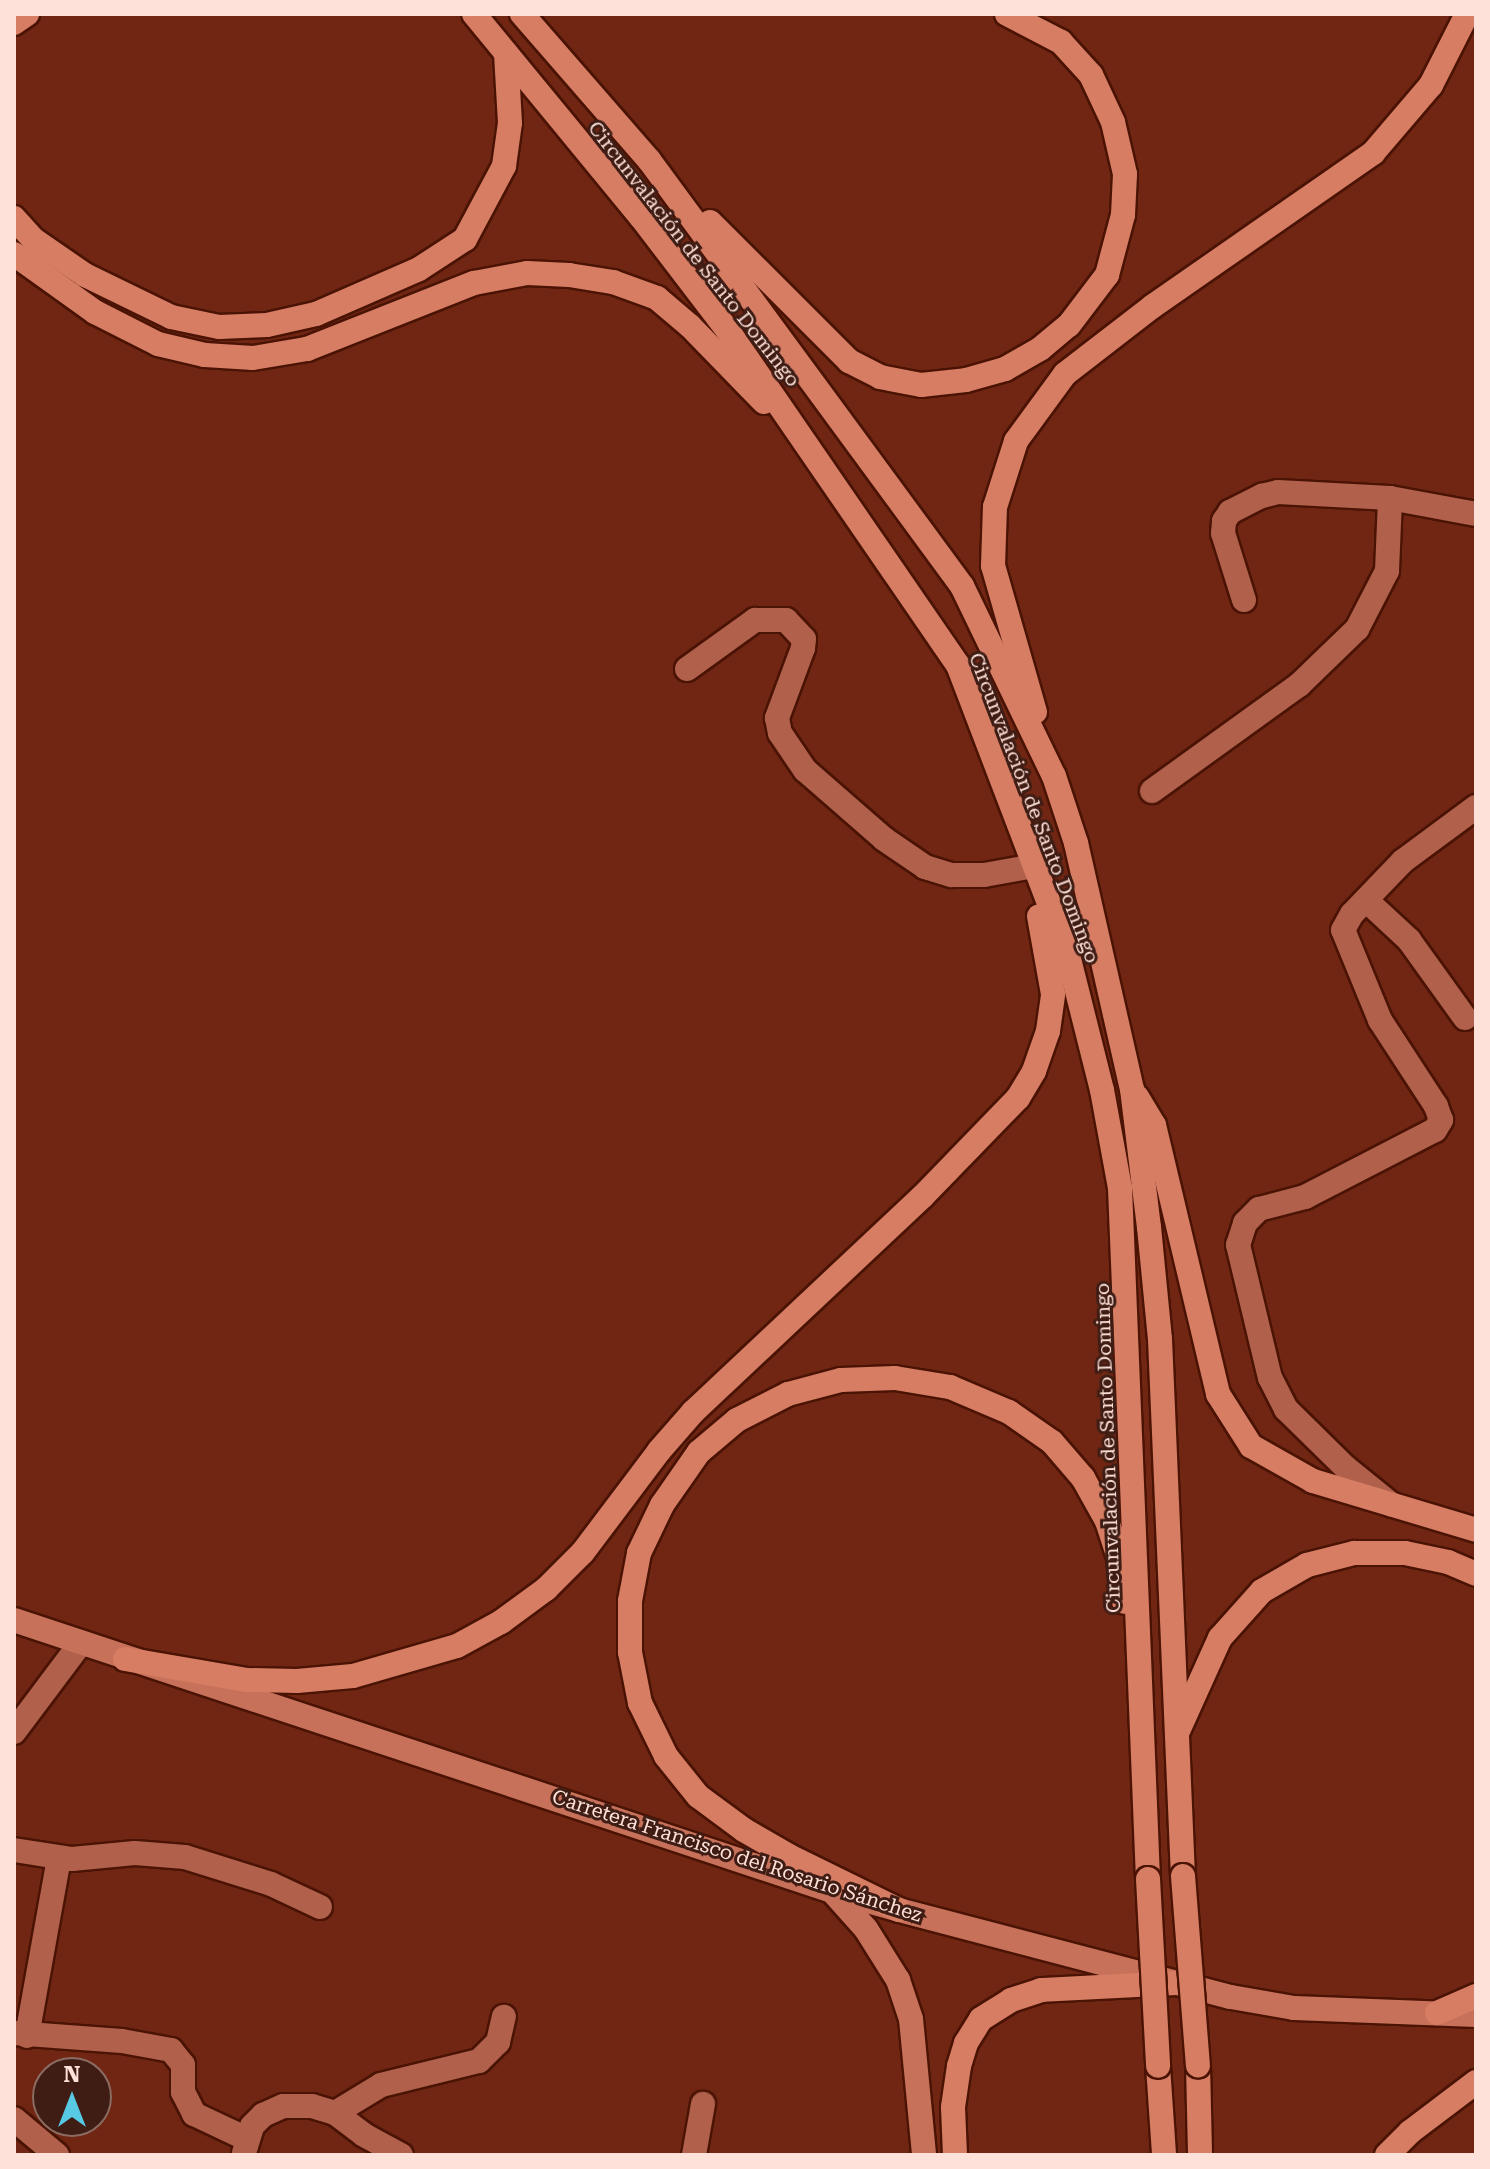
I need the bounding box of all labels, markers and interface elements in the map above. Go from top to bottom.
street label: Circunvalación de Santo Domingo [583,117,805,391]
street label: Circunvalación de Santo Domingo [964,650,1104,966]
street label: Circunvalación de Santo Domingo [1090,1283,1126,1613]
street label: Carretera Francisco del Rosario Sánchez [549,1785,925,1927]
north arrow [32,2057,112,2137]
text: N [64,2062,80,2087]

